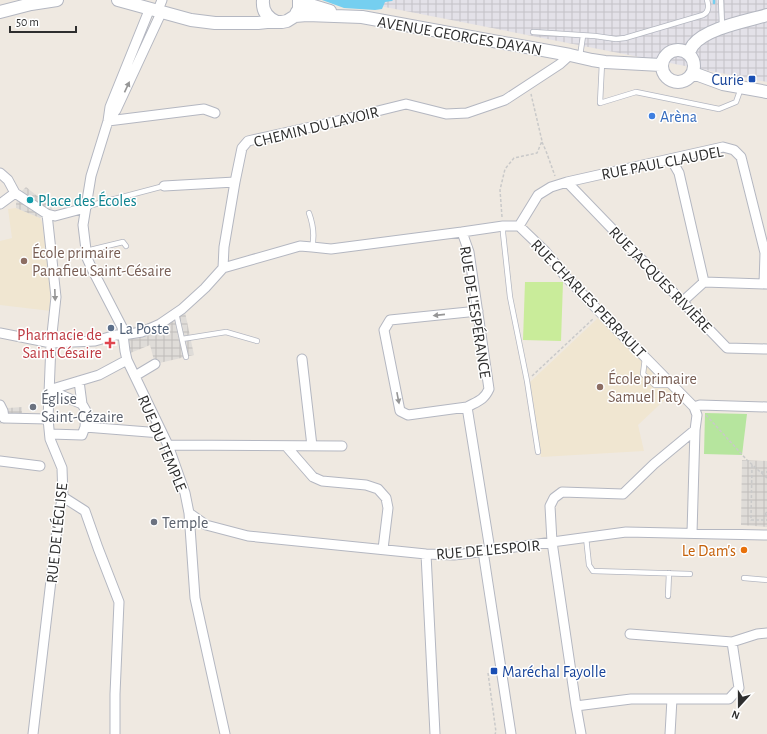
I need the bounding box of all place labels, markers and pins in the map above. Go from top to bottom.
place label: Curie [711,72,744,88]
marker: Curie [747,74,757,84]
place label: Arèna [660,109,697,125]
marker: Arèna [647,111,657,121]
place label: Place des Écoles [38,191,137,209]
marker: Place des Écoles [25,195,35,205]
place label: École primaire Panafieu Saint-Césaire [32,243,171,279]
marker: École primaire Panafieu Saint-Césaire [19,256,29,266]
place label: La Poste [119,321,169,337]
marker: La Poste [106,323,116,333]
place label: Pharmacie de Saint Césaire [17,327,102,361]
marker: Pharmacie de Saint Césaire [105,338,115,348]
place label: École primaire Samuel Paty [608,369,697,406]
marker: École primaire Samuel Paty [595,382,605,392]
place label: Église Saint-Cézaire [41,389,123,425]
marker: Église Saint-Cézaire [28,402,38,412]
place label: Temple [162,515,208,531]
marker: Temple [149,517,159,527]
place label: Le Dam's [682,543,736,559]
marker: Le Dam's [739,545,749,555]
place label: Maréchal Fayolle [502,664,606,681]
marker: Maréchal Fayolle [489,666,499,676]

